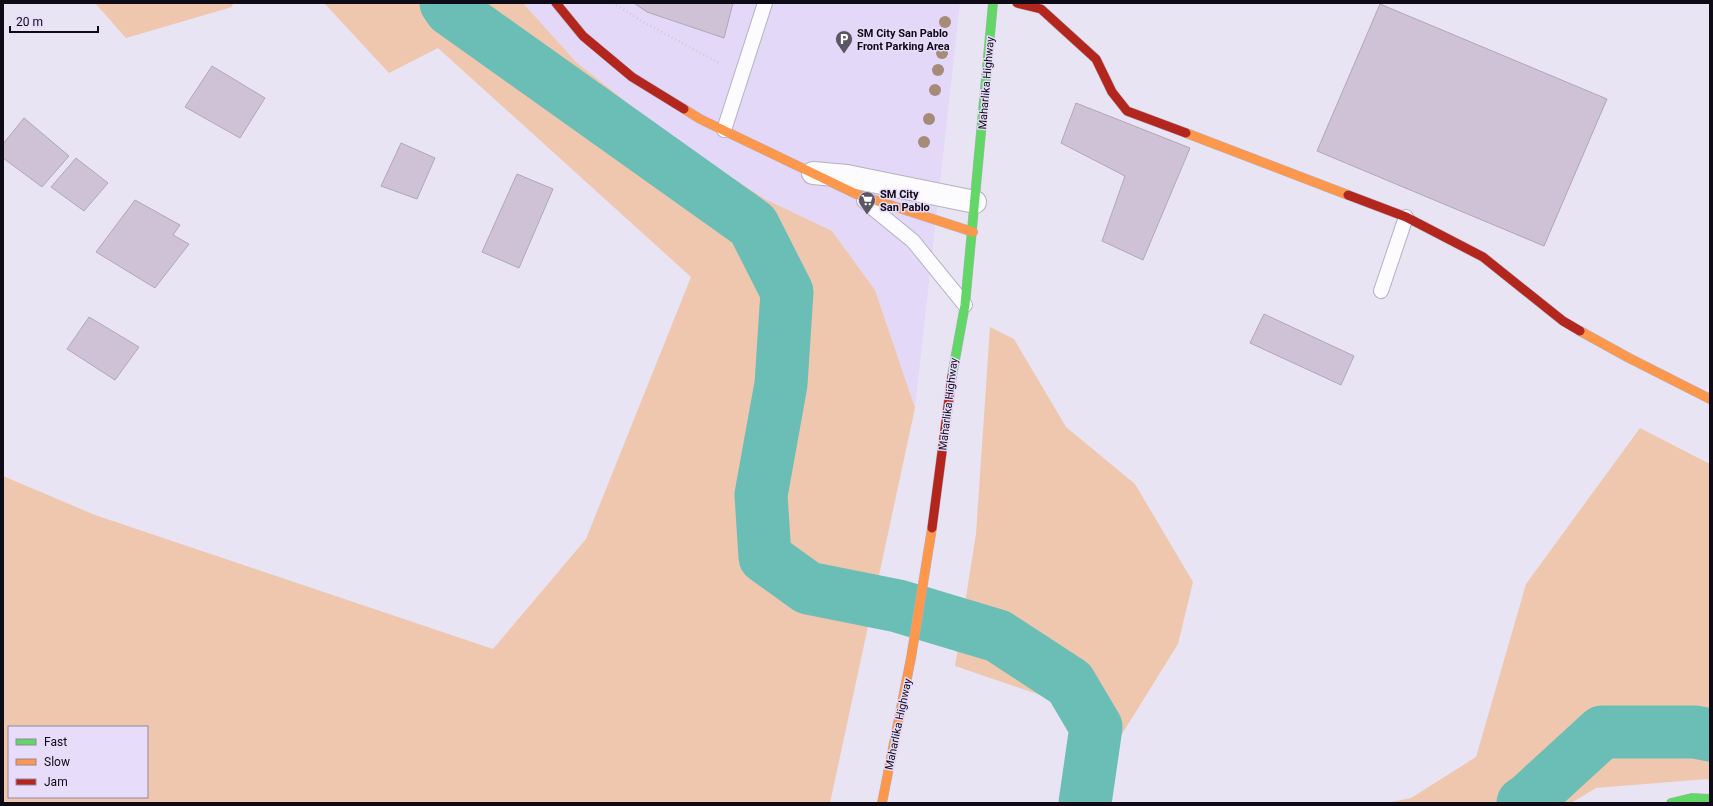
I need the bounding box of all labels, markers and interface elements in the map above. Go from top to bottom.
scale bar [10,8,98,34]
text: 20 m [16,15,43,29]
place label: SM City San Pablo Front Parking Area [857,27,950,53]
parking icon: SM City San Pablo Front Parking Area [834,29,854,54]
street label: Maharlika Highway [976,35,997,130]
place label: SM City San Pablo [880,188,930,214]
supermarket icon: SM City San Pablo [857,190,877,215]
street label: Maharlika Highway [936,356,961,451]
street label: Maharlika Highway [882,676,915,771]
legend [8,726,148,798]
text: Fast [44,735,67,749]
text: Slow [44,755,70,769]
text: Jam [44,775,68,789]

